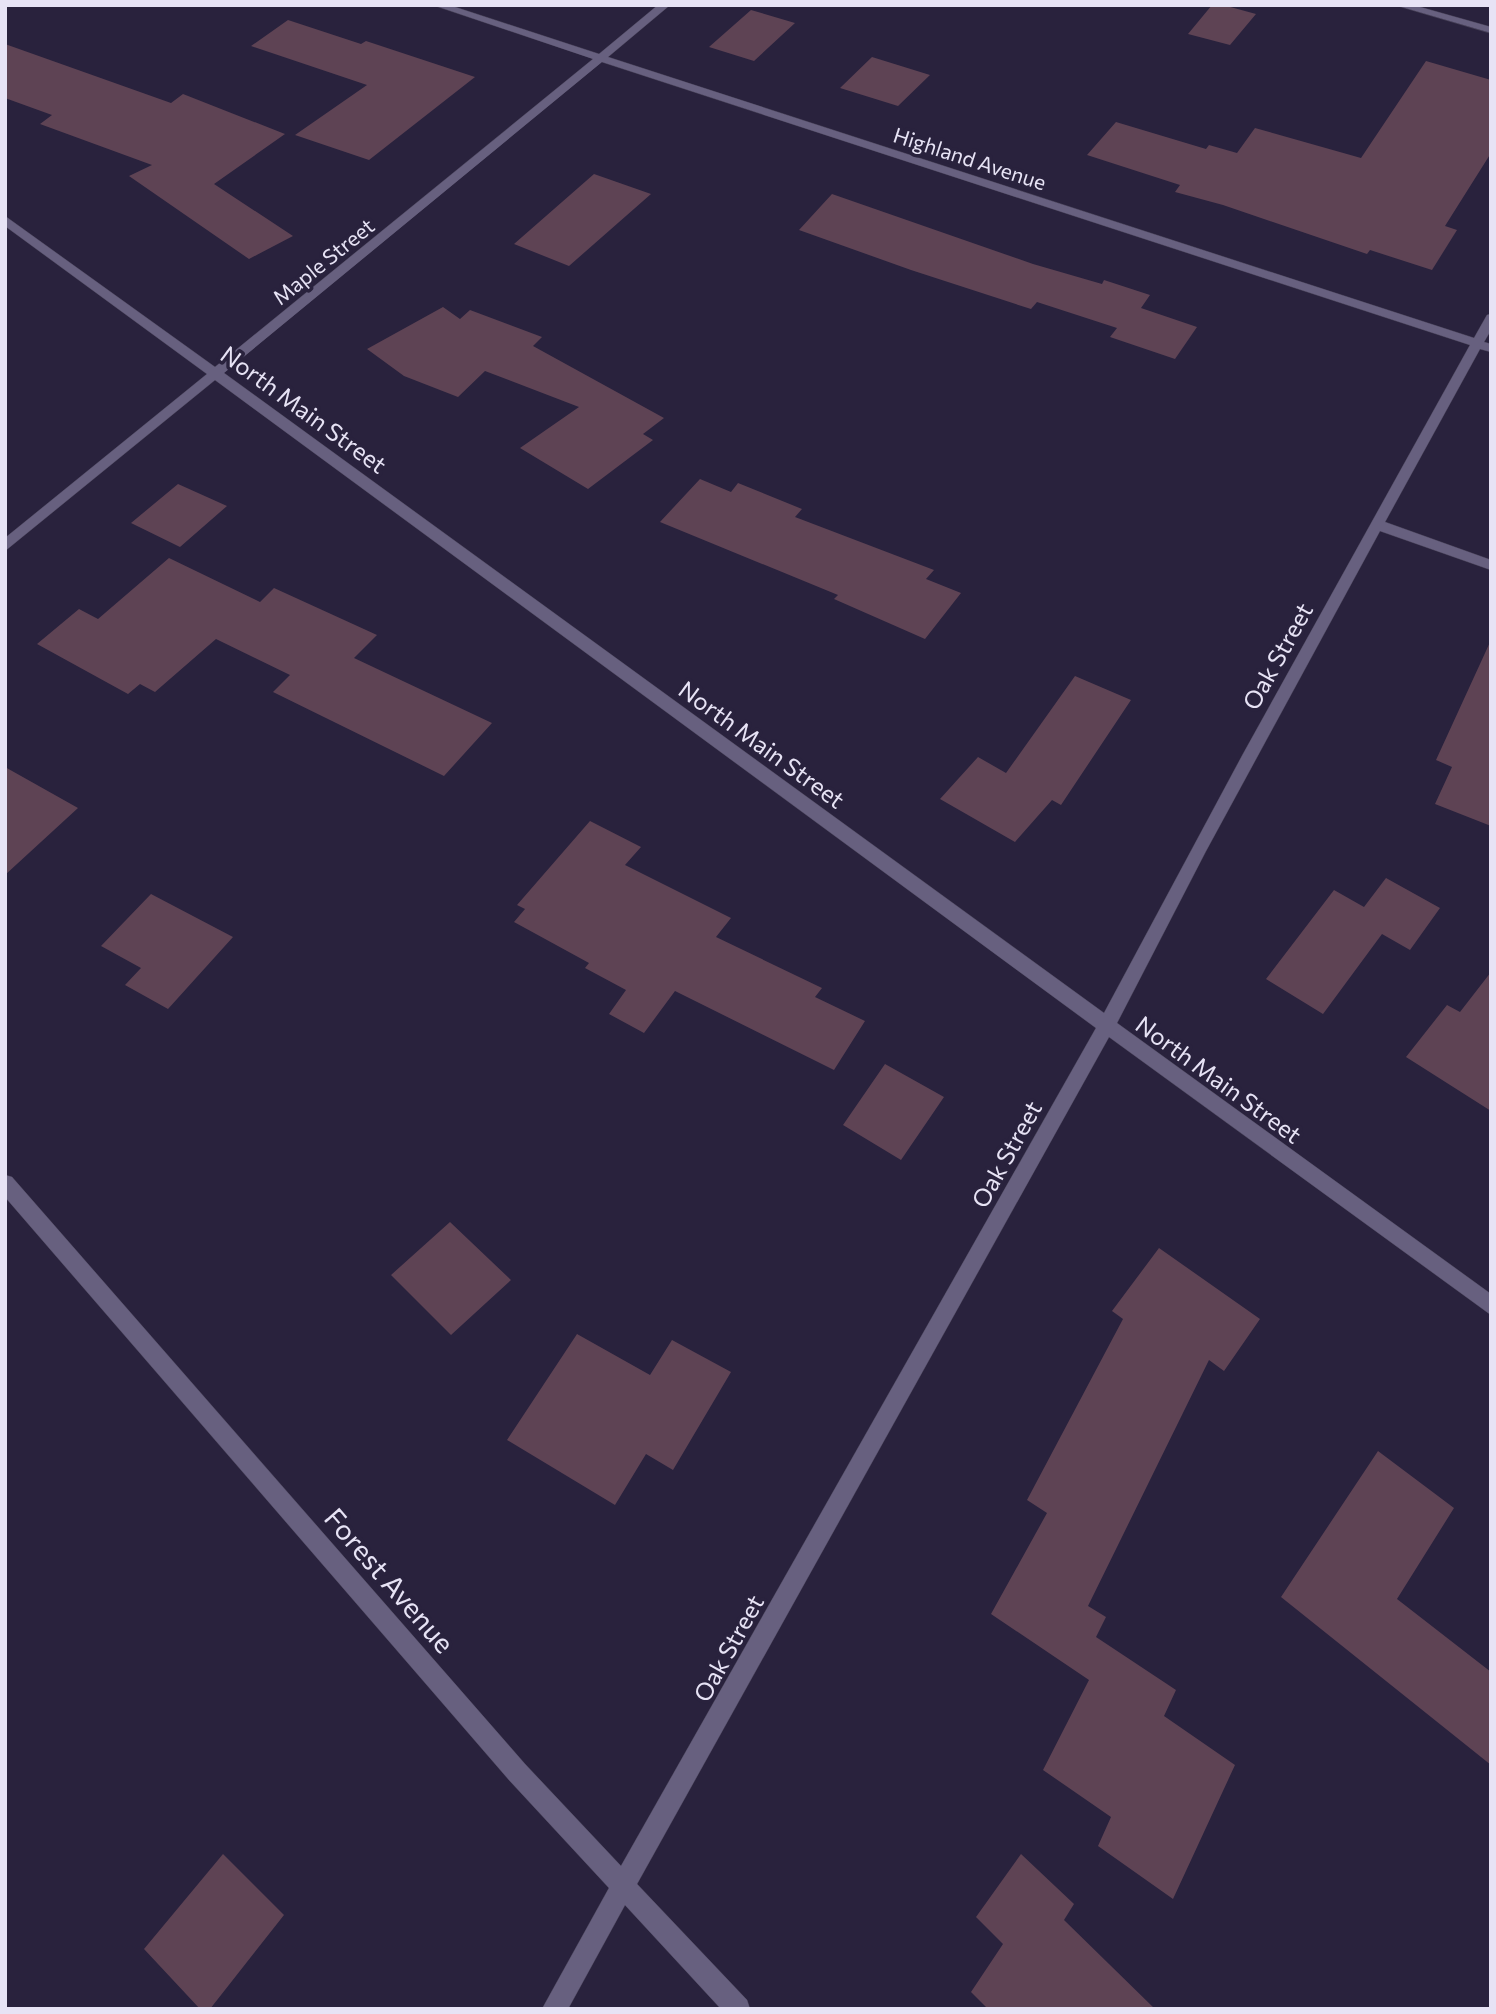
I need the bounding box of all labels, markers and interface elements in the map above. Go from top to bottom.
street label: Highland Avenue [890,122,1050,194]
street label: Maple Street [267,213,379,309]
street label: North Main Street [215,339,393,479]
street label: Oak Street [1236,597,1318,714]
street label: North Main Street [673,674,851,814]
street label: North Main Street [1130,1009,1308,1149]
street label: Oak Street [965,1095,1047,1212]
street label: Forest Avenue [318,1501,462,1659]
street label: Oak Street [687,1589,769,1706]

